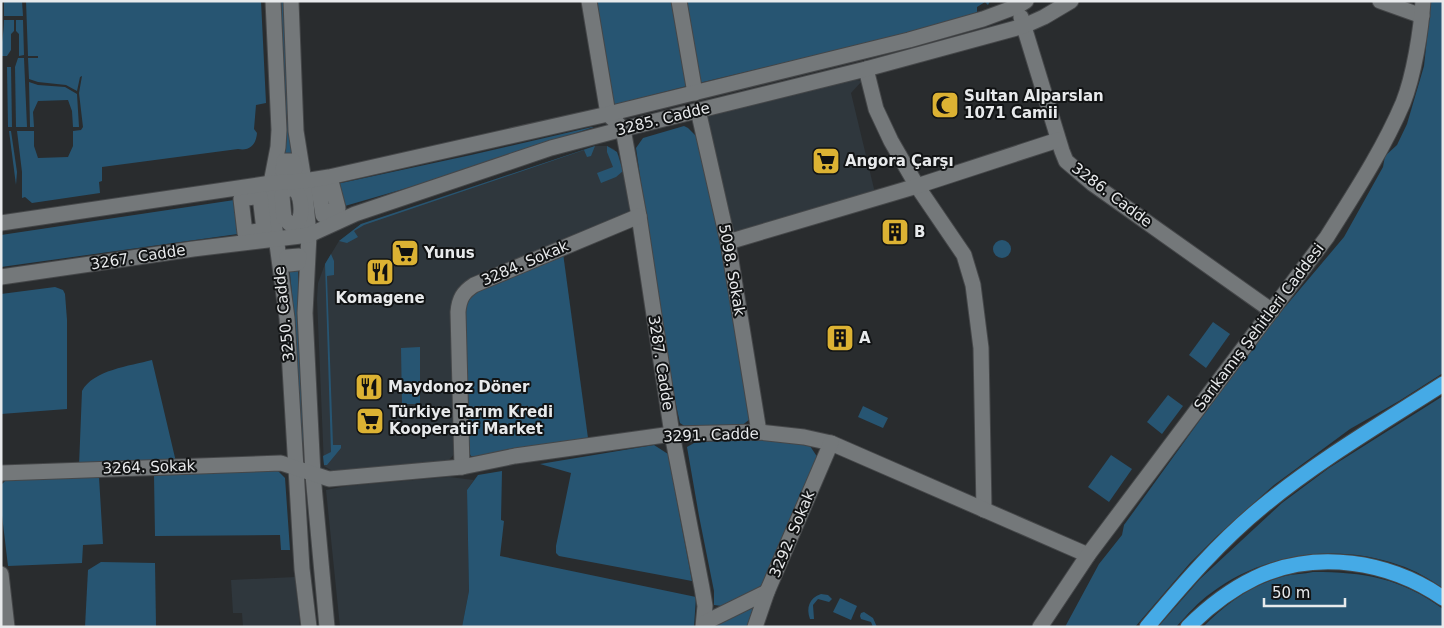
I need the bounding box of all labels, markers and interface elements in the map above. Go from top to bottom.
place label: Sultan Alparslan 1071 Camii [964,87,1104,122]
mosque icon: Sultan Alparslan 1071 Camii [930,90,960,120]
street label: 3285. Cadde [614,99,712,139]
supermarket icon: Angora Çarşı [811,146,841,176]
place label: Angora Çarşı [845,152,954,170]
street label: 3286. Cadde [1068,159,1156,231]
building icon: B [880,217,910,247]
street label: 5098. Sokak [715,223,749,318]
place label: B [914,223,925,241]
street label: 3284. Sokak [479,236,571,289]
supermarket icon: Yunus [390,238,420,268]
street label: Sarıkamış Şehitleri Caddesi [1190,240,1328,414]
street label: 3267. Cadde [89,241,187,273]
place label: Yunus [423,244,475,262]
restaurant icon: Komagene [365,257,395,287]
street label: 3250. Cadde [270,265,298,363]
place label: Komagene [335,289,425,307]
street label: 3287. Cadde [645,314,677,412]
building icon: A [825,323,855,353]
place label: A [859,329,871,347]
restaurant icon: Maydonoz Döner [354,372,384,402]
place label: Maydonoz Döner [388,378,530,396]
place label: Türkiye Tarım Kredi Kooperatif Market [389,403,553,438]
supermarket icon: Türkiye Tarım Kredi Kooperatif Market [355,406,385,436]
street label: 3291. Cadde [663,424,759,446]
street label: 3264. Sokak [102,456,196,478]
street label: 3292. Sokak [766,488,819,580]
scale bar [1264,576,1345,608]
text: 50 m [1272,584,1310,602]

